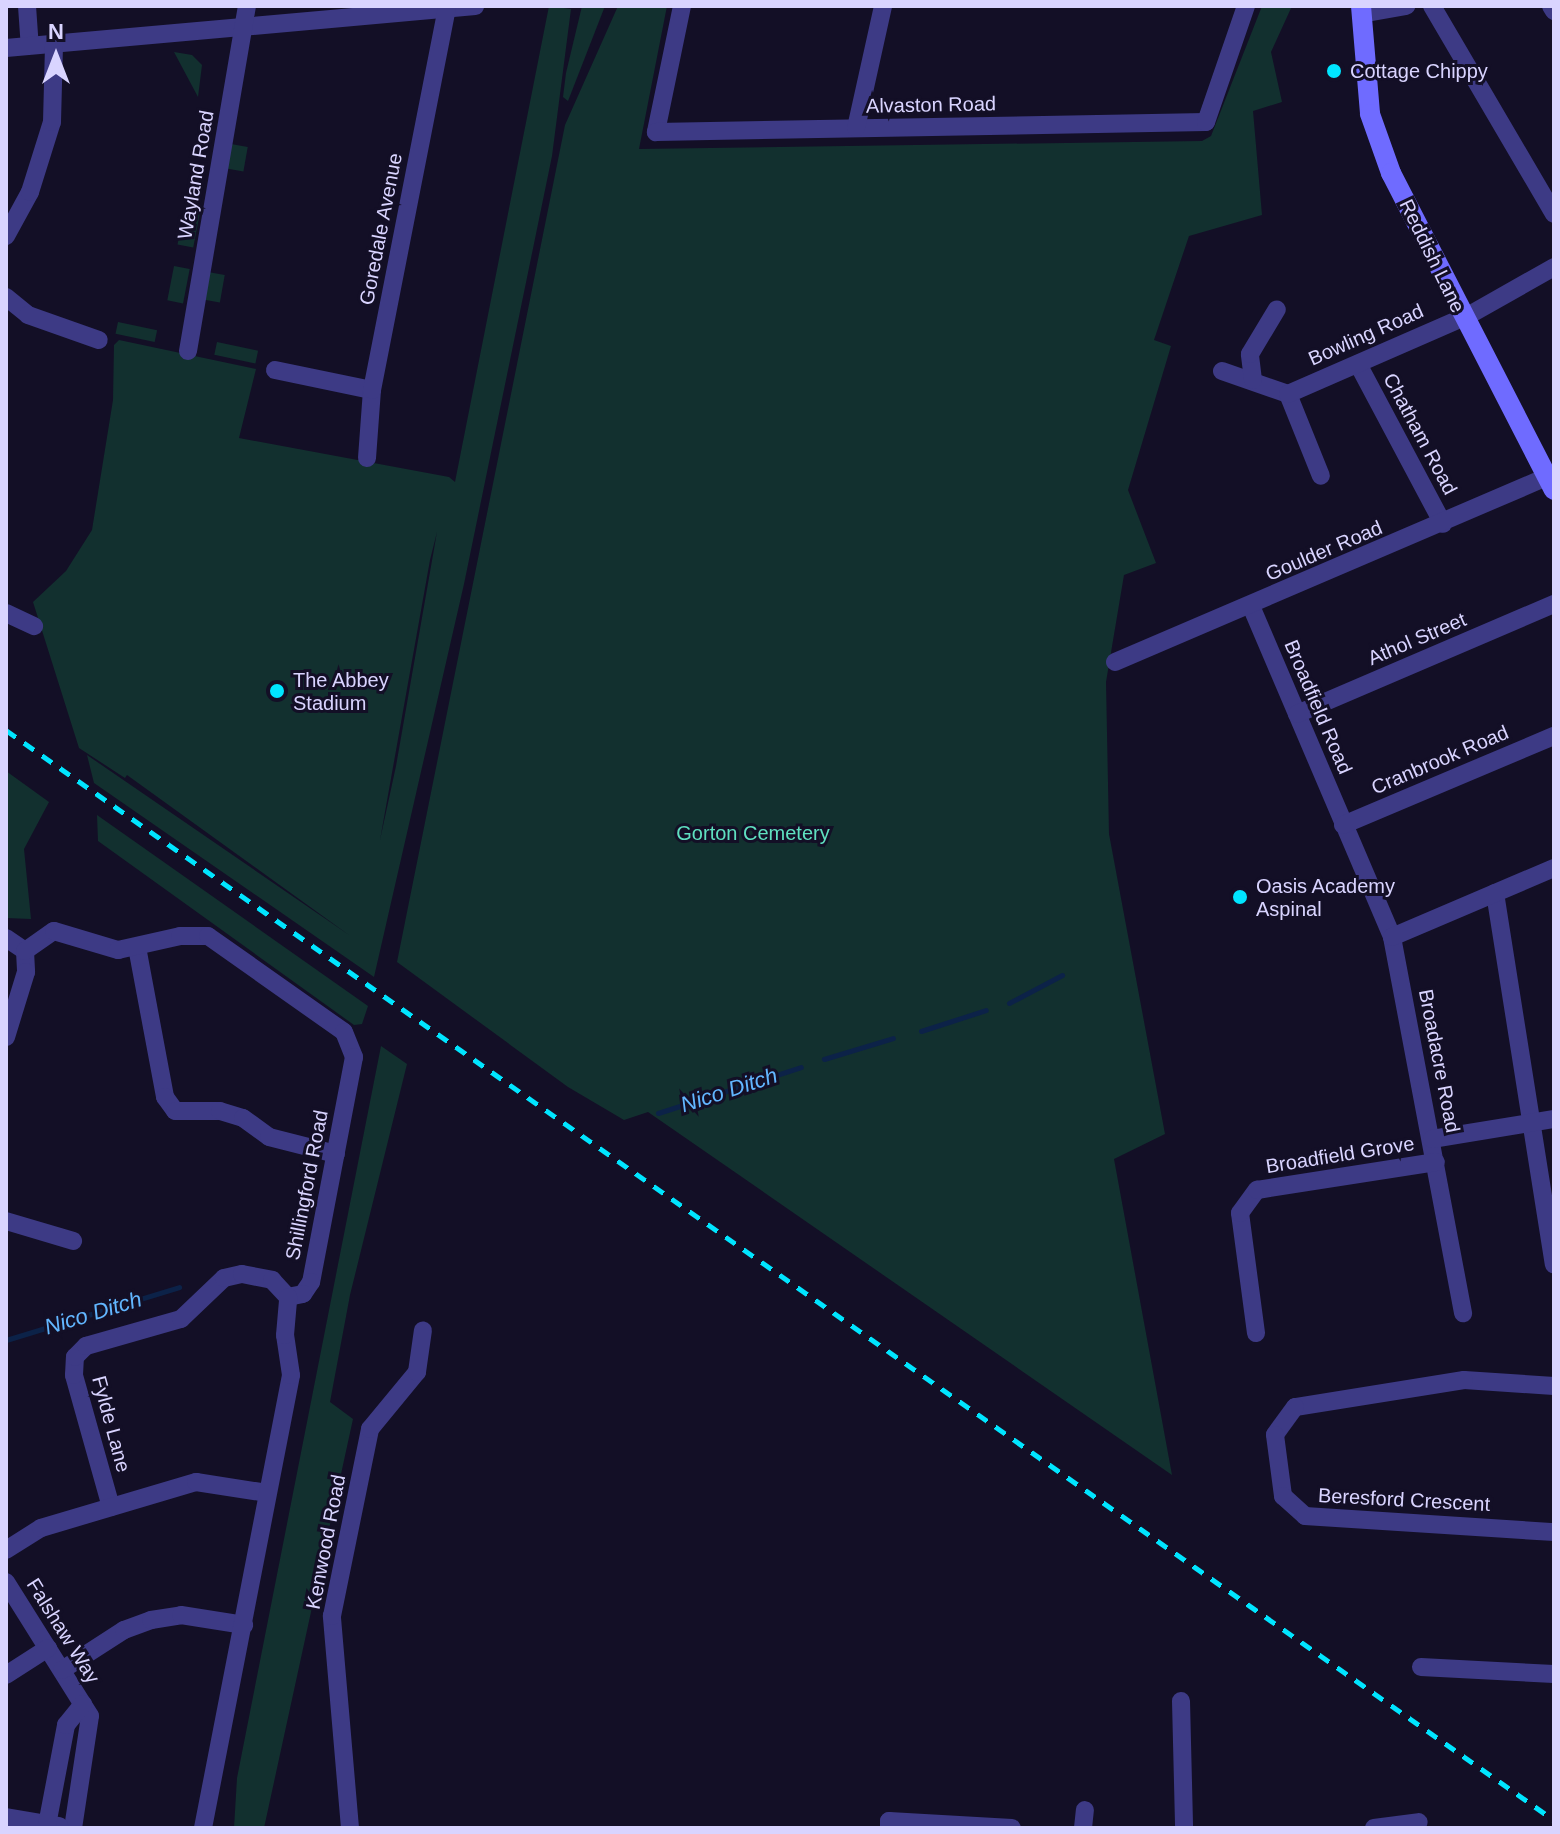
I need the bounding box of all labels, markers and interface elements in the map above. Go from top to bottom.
north arrow [16,16,96,96]
text: N [48,19,64,44]
place label: Cottage Chippy [1350,59,1488,83]
marker: Cottage Chippy [1325,62,1343,80]
street label: Alvaston Road [866,92,996,118]
street label: Wayland Road [173,109,219,241]
street label: Goredale Avenue [354,150,408,308]
street label: Reddish Lane [1394,195,1470,317]
street label: Bowling Road [1305,299,1427,371]
street label: Chatham Road [1378,369,1462,499]
street label: Goulder Road [1262,516,1386,586]
street label: Athol Street [1364,608,1470,670]
street label: Broadfield Road [1279,636,1357,778]
place label: The Abbey Stadium [293,668,390,715]
marker: The Abbey Stadium [268,682,286,700]
street label: Cranbrook Road [1368,720,1512,800]
park label: Gorton Cemetery [676,821,830,845]
place label: Oasis Academy Aspinal [1256,874,1396,921]
marker: Oasis Academy Aspinal [1231,888,1249,906]
street label: Broadacre Road [1413,987,1465,1135]
water label: Nico Ditch [677,1062,781,1118]
street label: Shillingford Road [281,1108,333,1262]
street label: Broadfield Grove [1264,1131,1416,1179]
water label: Nico Ditch [41,1286,145,1340]
street label: Fylde Lane [87,1373,135,1475]
street label: Kenwood Road [301,1473,351,1611]
street label: Beresford Crescent [1317,1484,1491,1516]
street label: Falshaw Way [21,1574,105,1688]

